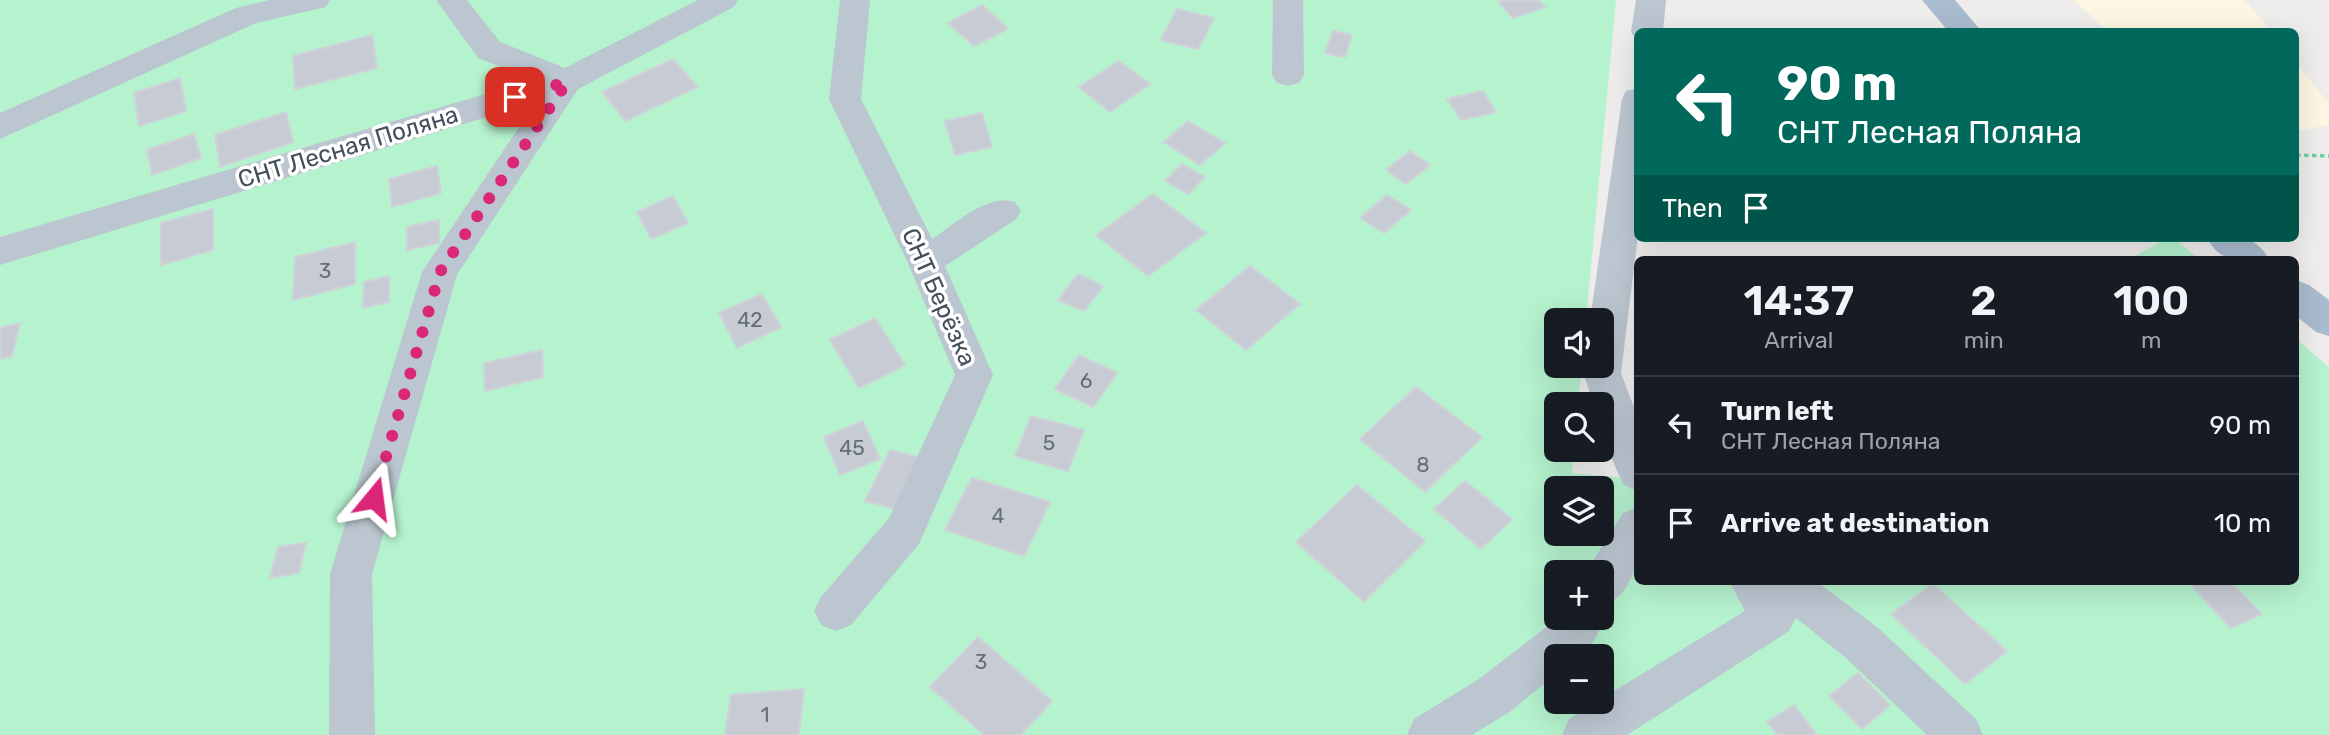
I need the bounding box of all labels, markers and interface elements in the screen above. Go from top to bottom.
text: 90 m [1777,54,1897,112]
icon: left [1662,56,1753,147]
pin [485,67,545,127]
icon: arrive [496,78,534,116]
street label: СНТ Лесная Поляна [234,100,462,194]
text: СНТ Лесная Поляна [1777,113,2082,151]
icon: arrive [1737,189,1775,227]
text: Then [1662,193,1723,224]
street label: СНТ Берёзка [896,224,982,370]
house number: 3 [319,258,331,283]
text: 14:37 [1744,276,1854,326]
text: 2 [1970,276,1997,326]
text: 100 [2113,276,2189,326]
house number: 42 [737,307,763,332]
map controls [1544,308,1614,714]
button: sound [1544,308,1614,378]
text: Arrival [1764,326,1833,354]
text: min [1964,326,2004,354]
text: m [2141,326,2162,354]
house number: 6 [1080,368,1092,393]
button: search [1544,392,1614,462]
text: Turn left [1721,396,1833,427]
icon: left [1662,406,1700,444]
text: 90 m [2210,410,2271,441]
text: СНТ Лесная Поляна [1721,427,1940,455]
house number: 5 [1043,430,1055,455]
house number: 45 [839,435,865,460]
house number: 8 [1416,452,1430,477]
position arrow [337,461,411,535]
button: layers [1544,476,1614,546]
house number: 4 [991,503,1005,528]
icon: arrive [1662,504,1700,542]
text: Arrive at destination [1721,508,1989,539]
text: 10 m [2214,508,2271,539]
button: + [1544,560,1614,630]
button: − [1544,644,1614,714]
house number: 3 [975,649,987,674]
house number: 1 [761,702,770,727]

